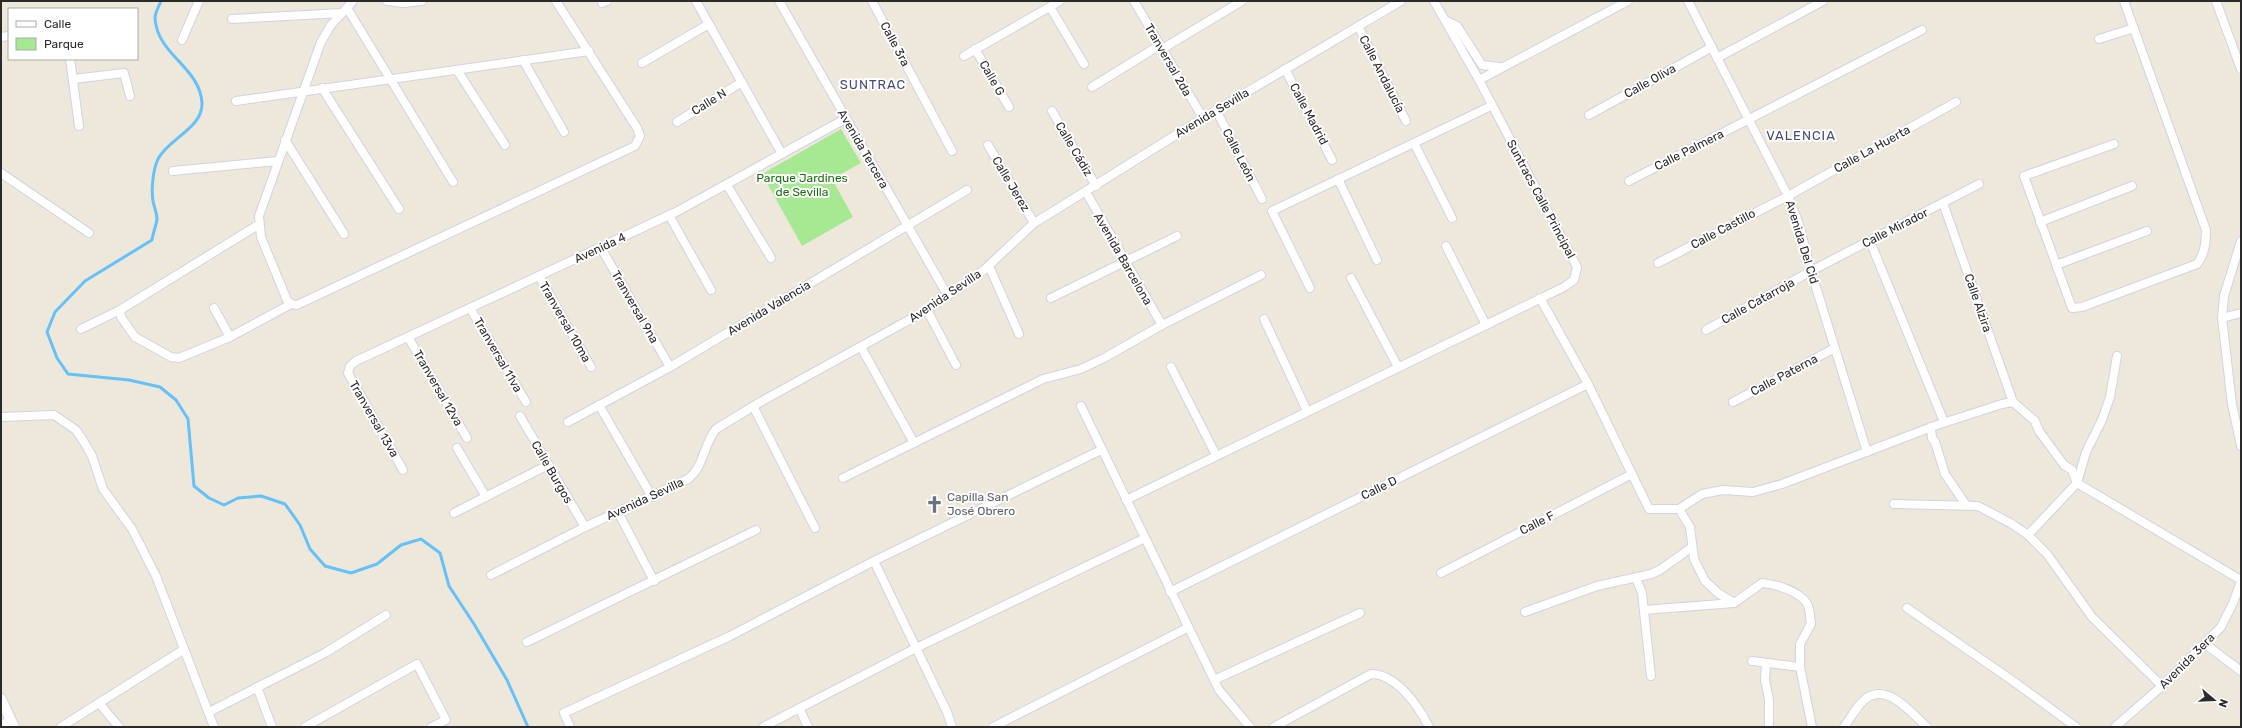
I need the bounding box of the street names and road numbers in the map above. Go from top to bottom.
street label: Calle 3ra [877,19,913,69]
street label: Tranversal 2da [1142,21,1194,99]
street label: Calle Andalucía [1356,33,1408,115]
street label: Calle G [976,58,1008,98]
street label: Calle Oliva [1622,61,1678,101]
street label: Calle Madrid [1287,81,1331,147]
street label: Avenida Sevilla [1173,85,1251,141]
street label: Calle N [689,86,729,118]
street label: Avenida Tercera [835,107,891,191]
street label: Calle Cádiz [1052,119,1096,179]
street label: Calle La Huerta [1832,122,1912,176]
street label: Calle León [1220,126,1258,184]
street label: Calle Palmera [1652,127,1726,173]
street label: Suntracs Calle Principal [1504,137,1578,261]
street label: Calle Jerez [989,154,1033,214]
street label: Avenida Del Cid [1783,199,1821,285]
street label: Calle Mirador [1860,205,1931,251]
street label: Calle Castillo [1688,206,1758,252]
street label: Avenida Barcelona [1091,211,1155,307]
street label: Avenida 4 [572,230,628,266]
street label: Avenida Sevilla [906,267,984,325]
street label: Tranversal 9na [609,268,661,346]
street label: Calle Alzira [1961,272,1995,334]
street label: Calle Catarroja [1719,275,1797,327]
street label: Avenida Valencia [725,278,813,338]
street label: Tranversal 10ma [536,279,594,365]
street label: Tranversal 11va [471,315,525,395]
street label: Tranversal 12va [411,347,465,429]
street label: Calle Paterna [1748,351,1820,399]
street label: Tranversal 13va [346,378,402,460]
street label: Calle Burgos [528,438,576,506]
street label: Calle D [1359,473,1399,503]
street label: Avenida Sevilla [604,475,686,523]
street label: Calle F [1517,508,1557,538]
street label: Avenida 3era [2156,630,2218,692]

